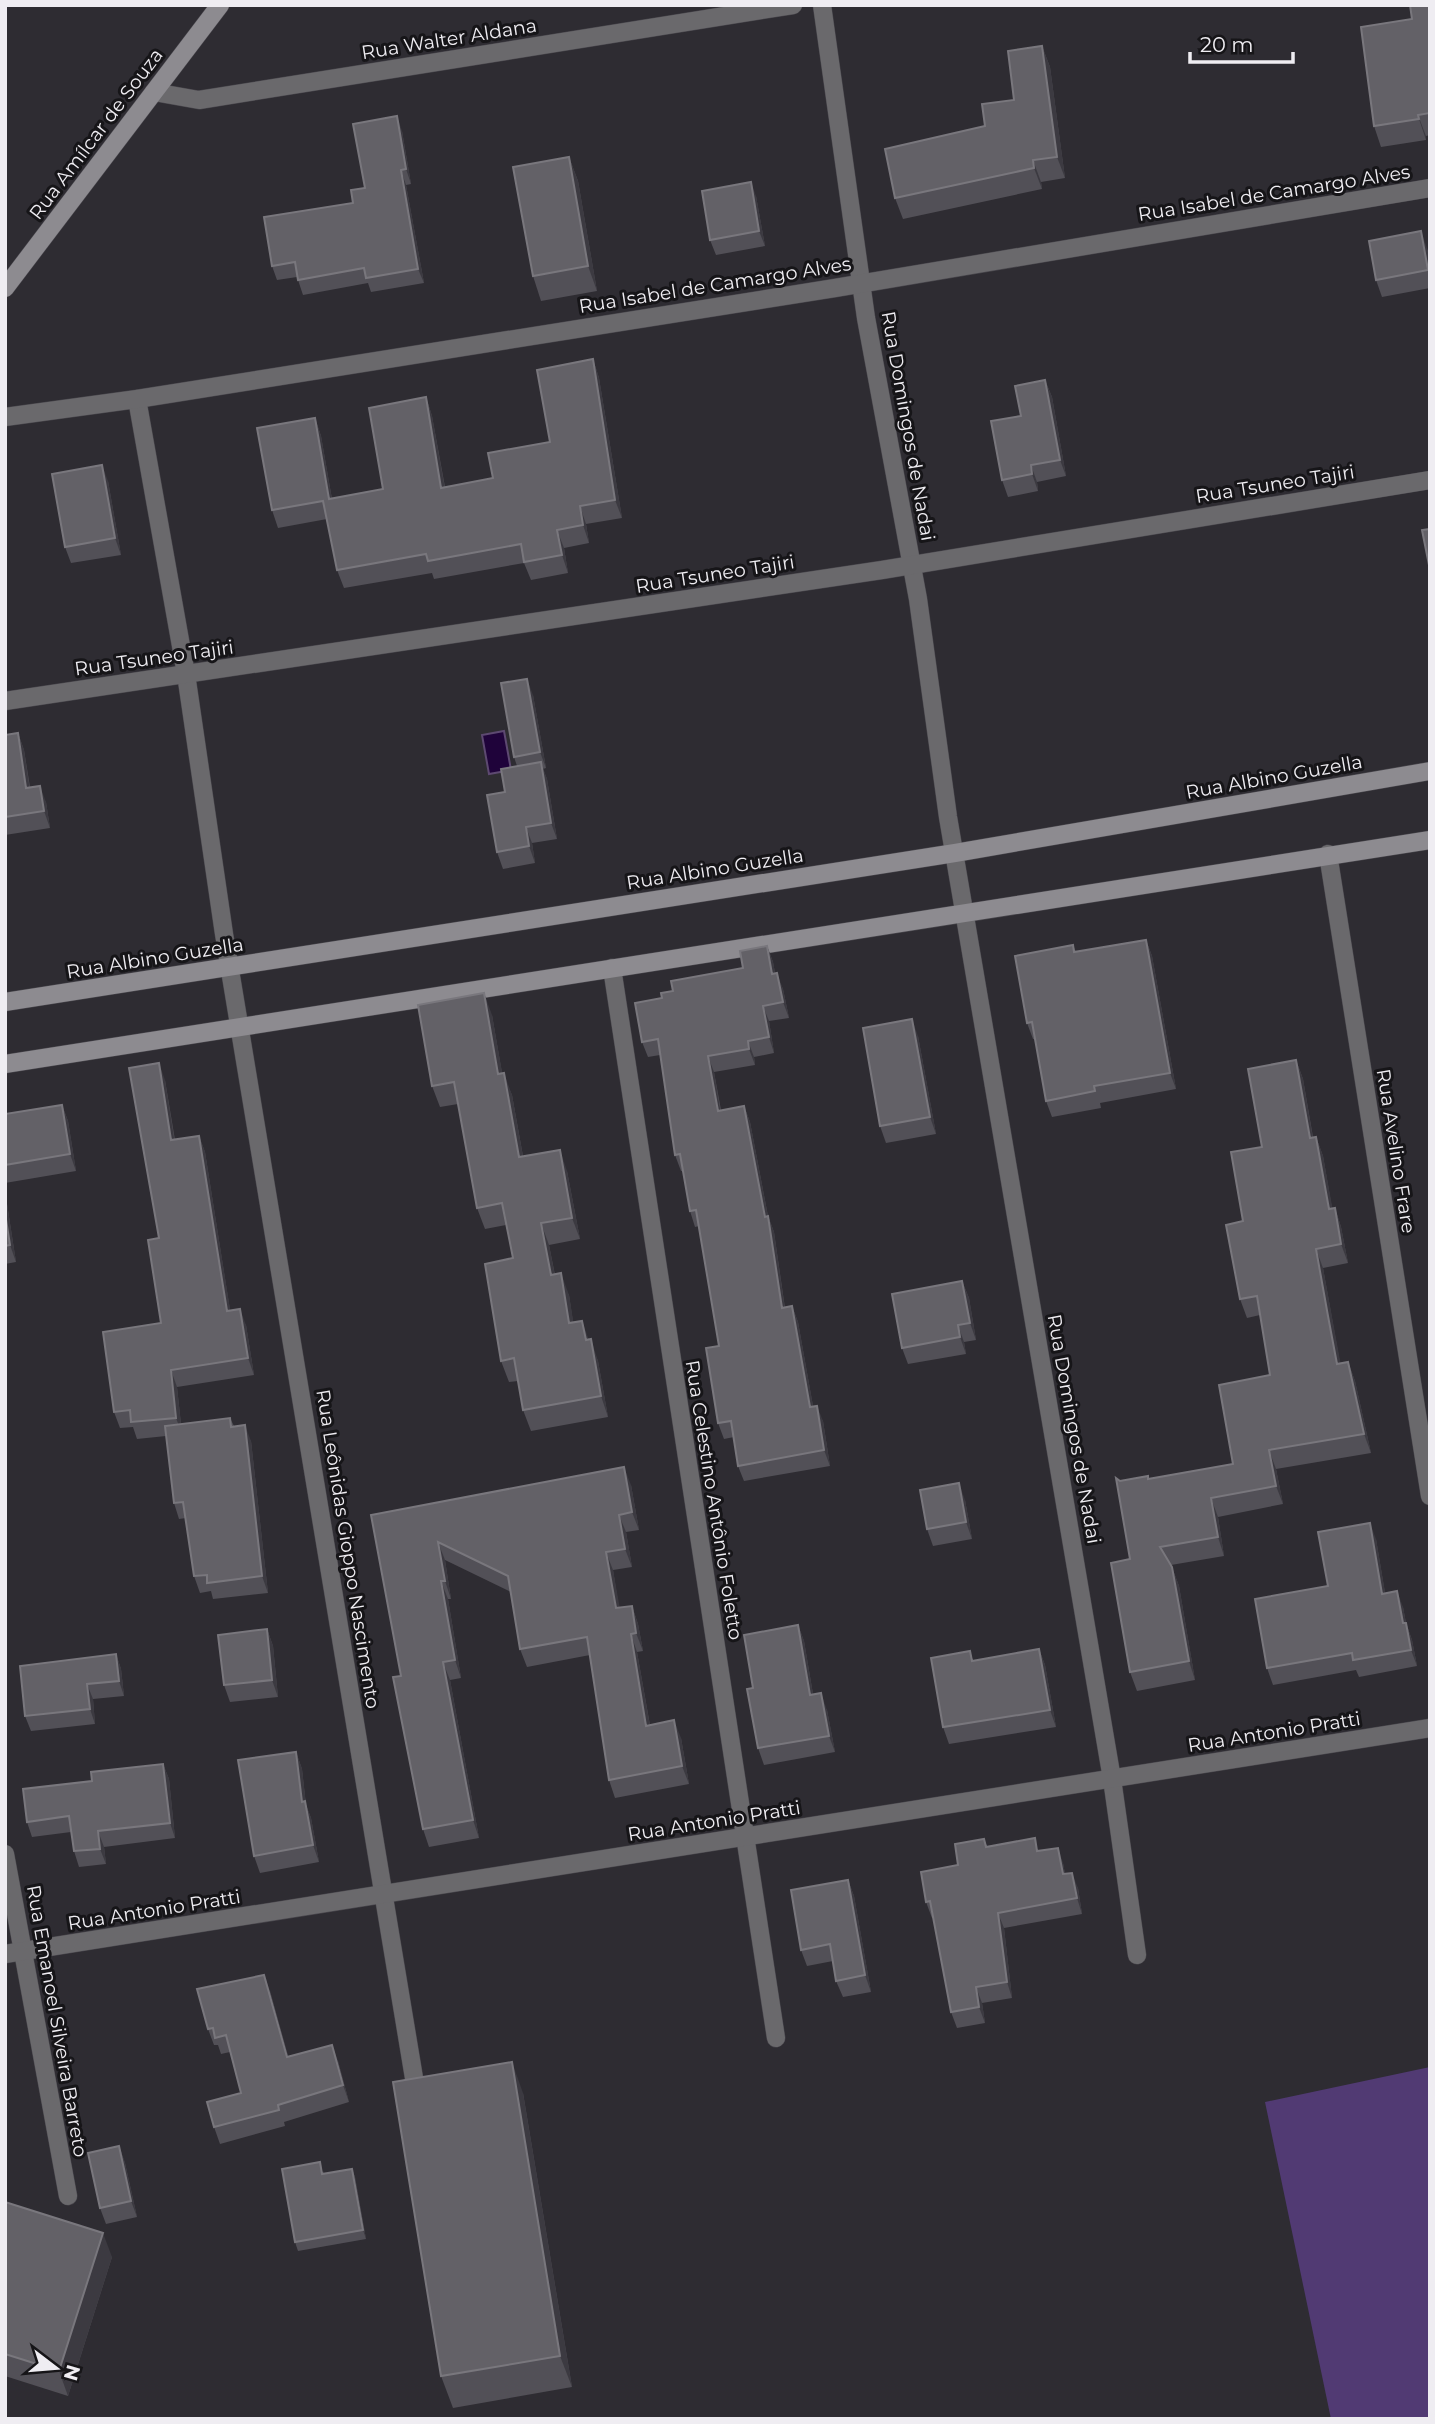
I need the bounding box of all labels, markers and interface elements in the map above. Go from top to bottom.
street label: Rua Walter Aldana [360,14,538,64]
scale bar [1190,21,1293,65]
text: 20 m [1200,32,1254,57]
street label: Rua Amílcar de Souza [24,44,168,224]
street label: Rua Isabel de Camargo Alves [1136,160,1412,226]
street label: Rua Isabel de Camargo Alves [577,252,853,318]
street label: Rua Domingos de Nadai [876,309,940,543]
street label: Rua Tsuneo Tajiri [1194,460,1356,508]
street label: Rua Tsuneo Tajiri [634,550,796,598]
street label: Rua Tsuneo Tajiri [73,635,235,681]
street label: Rua Albino Guzella [1184,750,1364,804]
street label: Rua Albino Guzella [625,844,805,894]
street label: Rua Albino Guzella [65,933,245,983]
street label: Rua Avelino Frare [1372,1067,1420,1235]
street label: Rua Domingos de Nadai [1042,1312,1106,1546]
street label: Rua Celestino Antônio Foletto [680,1358,748,1642]
street label: Rua Leônidas Gioppo Nascimento [311,1388,385,1710]
street label: Rua Antonio Pratti [1186,1707,1362,1757]
street label: Rua Antonio Pratti [626,1796,802,1846]
street label: Rua Emanoel Silveira Barreto [22,1883,92,2159]
street label: Rua Antonio Pratti [66,1885,242,1935]
north arrow [21,2333,91,2403]
text: N [59,2362,85,2383]

